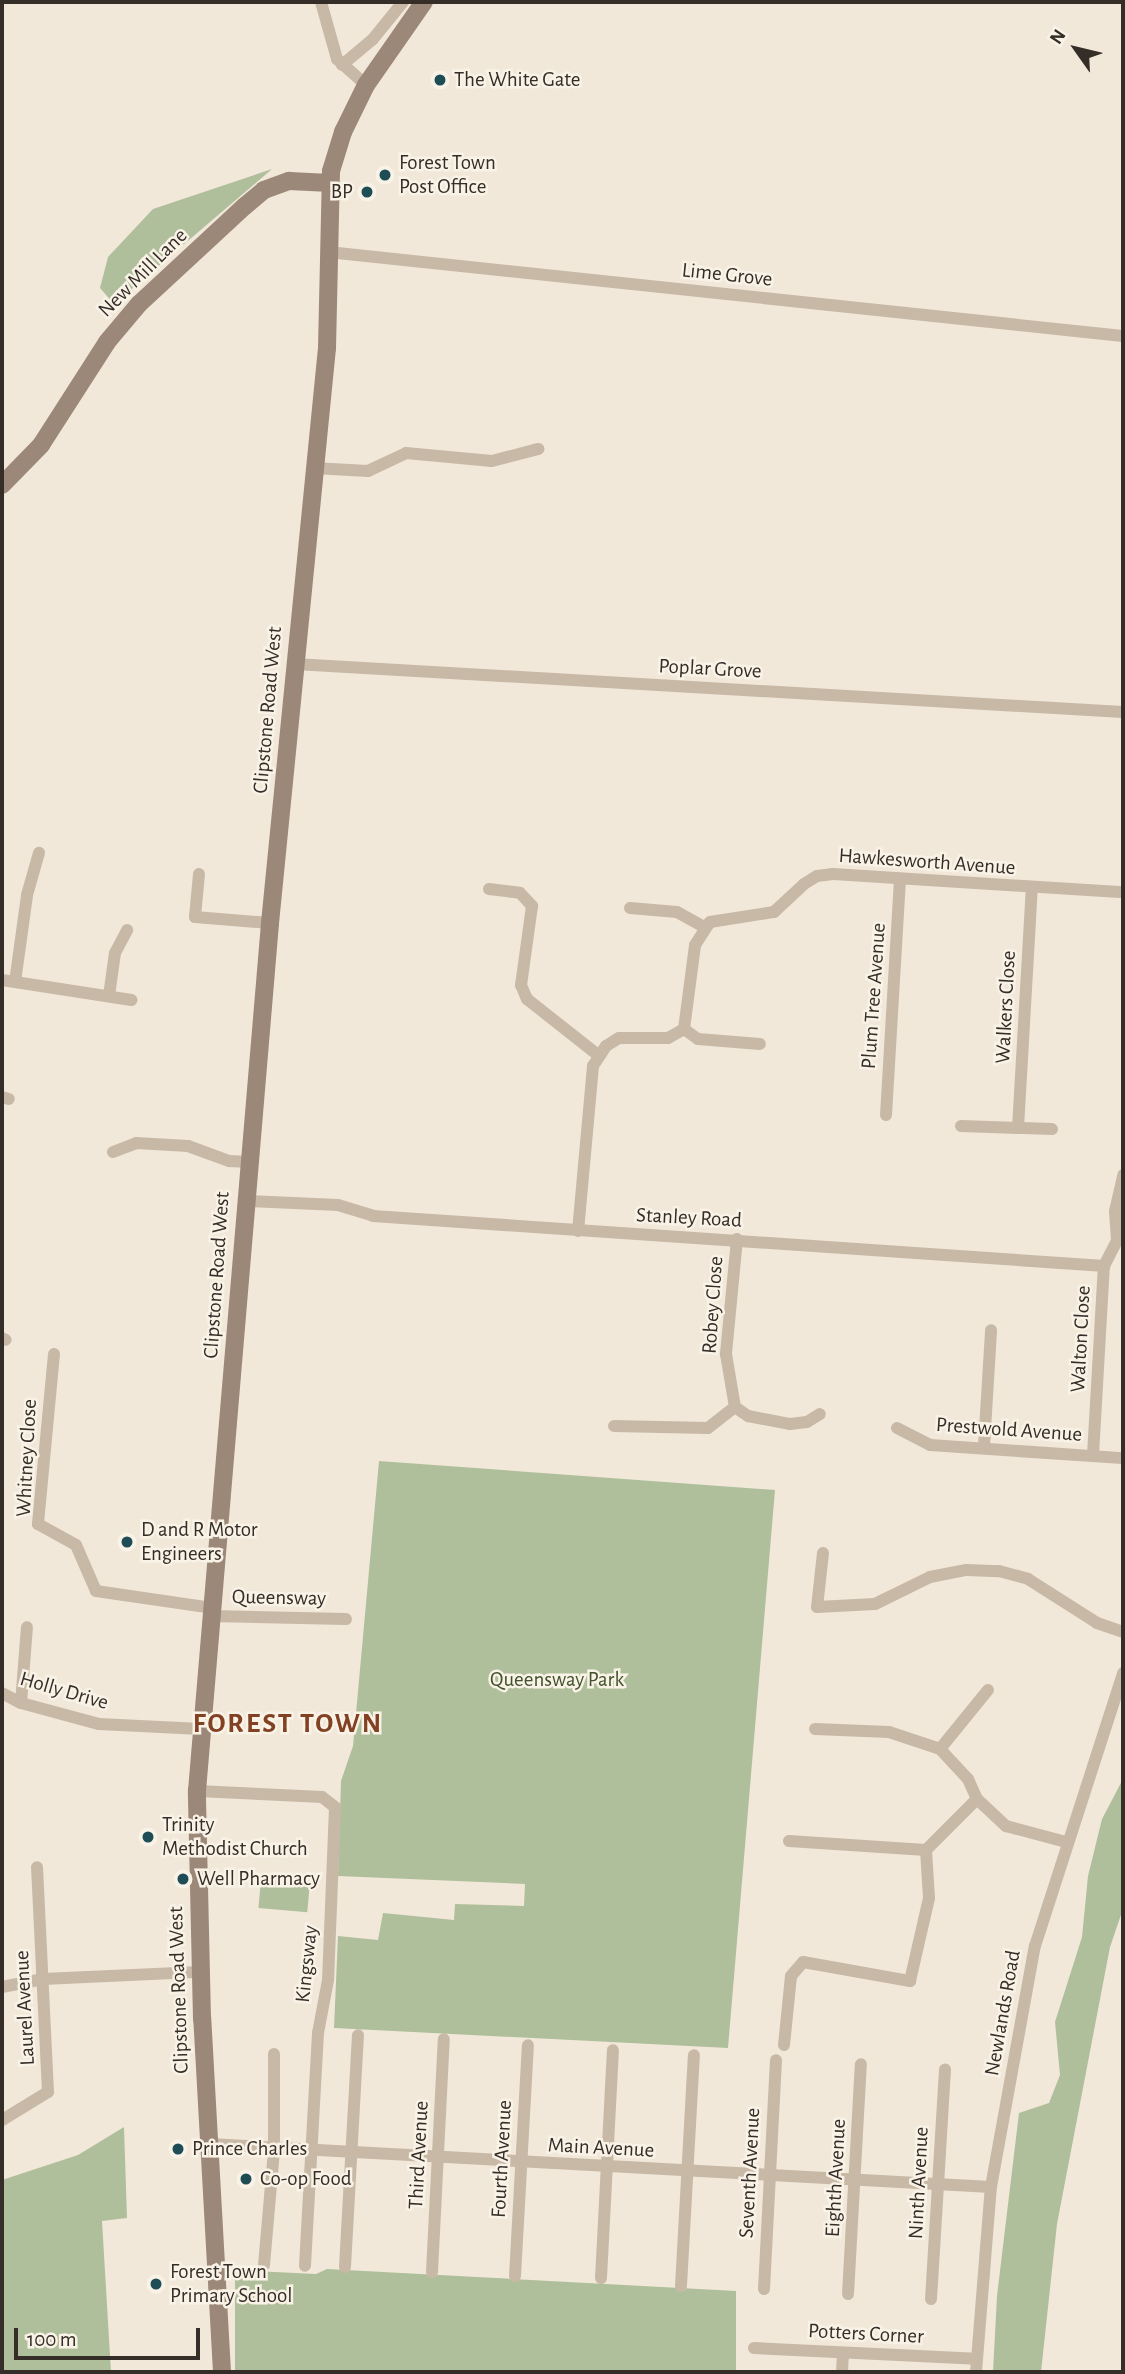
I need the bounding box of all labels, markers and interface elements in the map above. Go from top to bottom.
north arrow [1041,14,1111,84]
text: N [1047,26,1070,48]
place label: The White Gate [454,67,580,93]
marker: The White Gate [432,72,448,88]
place label: Forest Town Post Office [399,150,496,200]
marker: Forest Town Post Office [377,167,393,183]
place label: BP [331,179,353,205]
marker: BP [359,184,375,200]
street label: New Mill Lane [93,223,193,323]
street label: Lime Grove [680,258,774,292]
street label: Clipstone Road West [248,626,288,794]
street label: Poplar Grove [658,654,762,684]
street label: Hawkesworth Avenue [838,843,1016,881]
street label: Plum Tree Avenue [856,922,892,1070]
street label: Walkers Close [990,950,1022,1064]
street label: Clipstone Road West [199,1191,235,1359]
street label: Stanley Road [635,1203,743,1233]
street label: Robey Close [697,1255,729,1355]
street label: Walton Close [1066,1285,1096,1393]
street label: Whitney Close [11,1398,43,1518]
street label: Prestwold Avenue [935,1412,1083,1448]
place label: D and R Motor Engineers [141,1517,258,1567]
marker: D and R Motor Engineers [119,1534,135,1550]
street label: Queensway [232,1585,326,1611]
street label: Holly Drive [17,1666,111,1716]
park label: Queensway Park [490,1667,624,1693]
district label: FOREST TOWN [194,1707,382,1741]
place label: Trinity Methodist Church [162,1812,308,1862]
marker: Trinity Methodist Church [140,1829,156,1845]
place label: Well Pharmacy [197,1866,320,1892]
marker: Well Pharmacy [175,1871,191,1887]
street label: Clipstone Road West [163,1906,195,2074]
street label: Kingsway [290,1924,324,2004]
street label: Newlands Road [980,1948,1026,2078]
street label: Laurel Avenue [9,1950,41,2066]
street label: Fourth Avenue [486,2099,518,2219]
street label: Third Avenue [404,2100,434,2210]
street label: Seventh Avenue [734,2107,766,2239]
street label: Eighth Avenue [820,2118,852,2238]
street label: Ninth Avenue [903,2126,935,2240]
street label: Main Avenue [547,2133,655,2163]
place label: Prince Charles [192,2136,307,2162]
marker: Prince Charles [170,2141,186,2157]
place label: Co-op Food [260,2166,352,2192]
marker: Co-op Food [238,2171,254,2187]
place label: Forest Town Primary School [170,2259,293,2309]
marker: Forest Town Primary School [148,2276,164,2292]
scale bar [18,2314,203,2358]
street label: Potters Corner [808,2318,924,2350]
text: 100 m [27,2329,77,2350]

